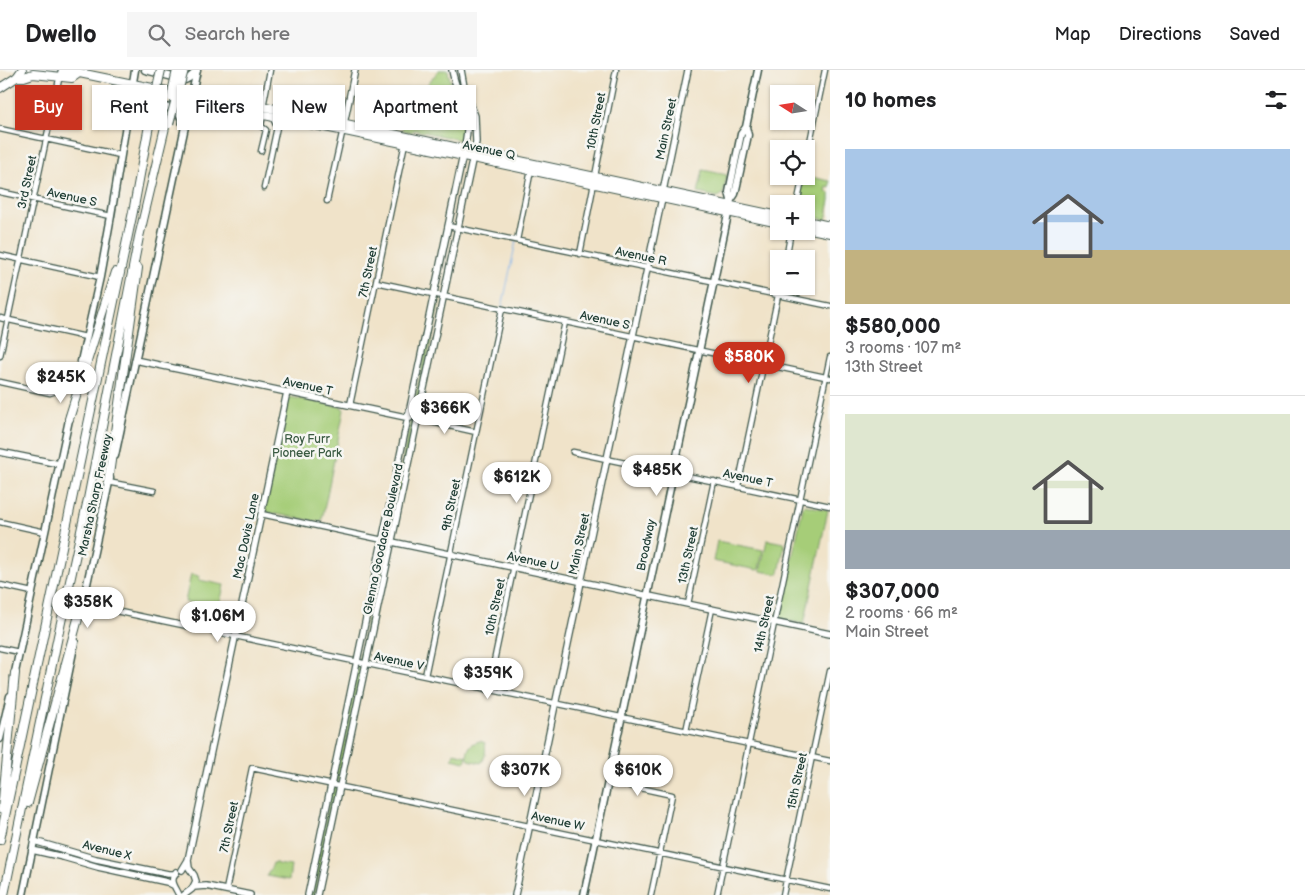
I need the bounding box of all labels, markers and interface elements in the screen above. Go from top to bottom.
search box [127,12,477,57]
text: Dwello [25,20,97,49]
icon: search [145,21,173,49]
text: Search here [185,23,290,46]
text: Map [1055,24,1091,45]
text: Directions [1119,24,1201,45]
text: Saved [1229,24,1280,45]
chip: Buy [15,85,82,130]
chip: Rent [92,85,167,130]
chip: Filters [177,85,263,130]
chip: New [273,85,345,130]
chip: Apartment [355,85,476,130]
north arrow [770,85,815,130]
map controls [770,85,815,295]
icon: filters [1262,86,1290,114]
text: 10 homes [845,88,936,113]
street label: 10th Street [584,91,609,151]
street label: Main Street [653,97,680,161]
street label: Avenue Q [461,138,517,163]
button: locate [770,140,815,185]
street label: 3rd Street [15,154,41,210]
icon: home [1023,181,1113,271]
street label: Avenue S [46,185,98,210]
button: + [770,195,815,240]
street label: Avenue R [614,244,668,269]
street label: 7th Street [356,245,381,299]
button: − [770,250,815,295]
street label: Avenue S [579,308,631,333]
text: $580,000 [845,314,941,339]
text: 3 rooms · 107 m² [845,339,961,358]
pin: $580K [714,342,784,384]
text: $580K [724,348,774,367]
text: 13th Street [845,358,923,377]
pin: $245K [26,362,96,404]
text: $245K [36,368,86,387]
street label: Avenue T [282,374,335,399]
pin: $366K [410,392,480,435]
text: $366K [420,399,470,418]
street label: Marsha Sharp Freeway [75,432,116,558]
park label: Roy Furr Pioneer Park [272,432,342,461]
icon: home [1023,447,1113,537]
pin: $485K [622,454,692,497]
text: $485K [632,461,682,480]
street label: Glenna Goodacre Boulevard [360,462,407,616]
pin: $612K [482,462,552,504]
street label: Avenue T [722,466,775,491]
text: $612K [493,468,541,487]
street label: 9th Street [439,477,464,533]
street label: Mac Davis Lane [230,492,263,580]
street label: Main Street [566,512,593,576]
street label: Broadway [634,517,659,572]
street label: 13th Street [675,525,702,585]
street label: Avenue U [506,549,560,574]
street label: 10th Street [482,577,509,637]
text: $307,000 [845,579,940,604]
pin: $358K [53,586,123,629]
text: $358K [63,593,113,612]
street label: 14th Street [751,594,778,654]
pin: $1.06M [177,600,259,643]
text: 2 rooms · 66 m² [845,604,958,623]
text: $1.06M [191,607,245,626]
text: Main Street [845,623,929,642]
street label: Avenue V [373,649,426,674]
pin: $359K [453,658,523,700]
text: $359K [463,664,513,683]
street label: 15th Street [784,751,811,811]
pin: $307K [490,754,560,797]
pin: $610K [603,754,673,797]
text: $307K [500,761,550,780]
text: $610K [614,761,662,780]
street label: 7th Street [217,800,242,854]
street label: Avenue W [530,809,586,834]
street label: Avenue X [81,837,133,864]

